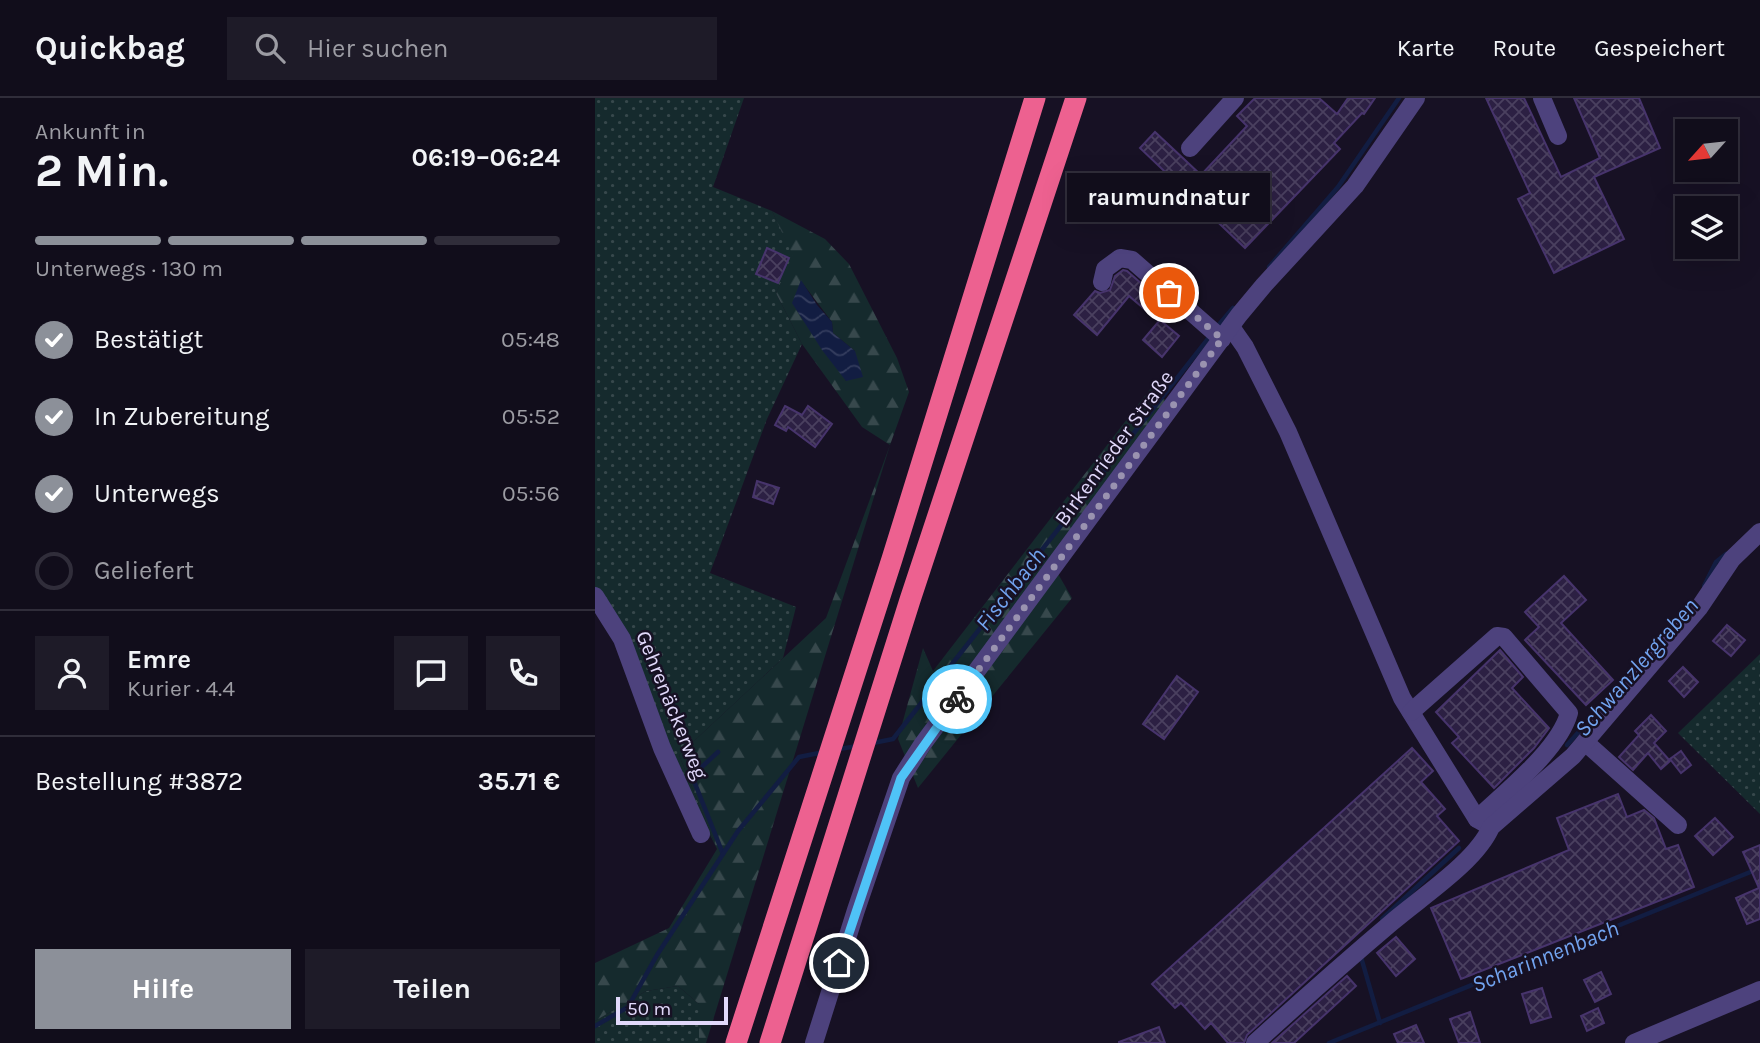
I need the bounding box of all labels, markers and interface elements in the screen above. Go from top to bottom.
search box [227,17,717,80]
text: Quickbag [35,29,185,67]
icon: search [251,29,289,67]
text: Hier suchen [307,33,449,64]
text: Karte [1397,34,1455,62]
text: Route [1493,34,1556,62]
text: Gespeichert [1594,34,1725,62]
text: Ankunft in [35,118,146,145]
north arrow [1675,119,1738,182]
map controls [1675,119,1738,259]
text: 06:19–06:24 [412,142,560,173]
text: 2 Min. [35,144,168,198]
callout: raumundnatur [1067,174,1271,223]
text: raumundnatur [1088,184,1249,211]
button: layers [1675,196,1738,259]
text: Unterwegs · 130 m [35,255,223,282]
pin [1139,263,1199,323]
icon: bag [1150,274,1188,312]
icon: check [35,321,73,359]
text: Bestätigt [94,324,203,355]
text: 05:48 [501,326,560,353]
street label: Birkenrieder Straße [1050,366,1178,530]
icon: check [35,398,73,436]
text: In Zubereitung [94,401,269,432]
text: 05:52 [502,403,560,430]
icon: check [35,475,73,513]
text: Unterwegs [94,478,220,509]
text: 05:56 [502,480,560,507]
water label: Fischbach [970,542,1051,636]
text: Geliefert [94,555,194,586]
water label: Schwanzlergraben [1569,592,1704,742]
street label: Gehrenäckerweg [631,627,713,783]
button: person [35,636,109,710]
button: chat [394,636,468,710]
button: phone [486,636,560,710]
text: Emre [127,644,191,675]
courier [922,664,992,734]
text: Kurier · 4.4 [127,675,235,702]
icon: bike [938,680,976,718]
text: Bestellung #3872 [35,766,243,797]
text: 35.71 € [478,766,560,797]
water label: Scharinnenbach [1468,915,1623,998]
pin [809,933,869,993]
icon: home [820,944,858,982]
button: Hilfe [35,949,291,1029]
button: Teilen [305,949,560,1029]
scale bar [616,994,728,1026]
text: 50 m [627,998,671,1020]

